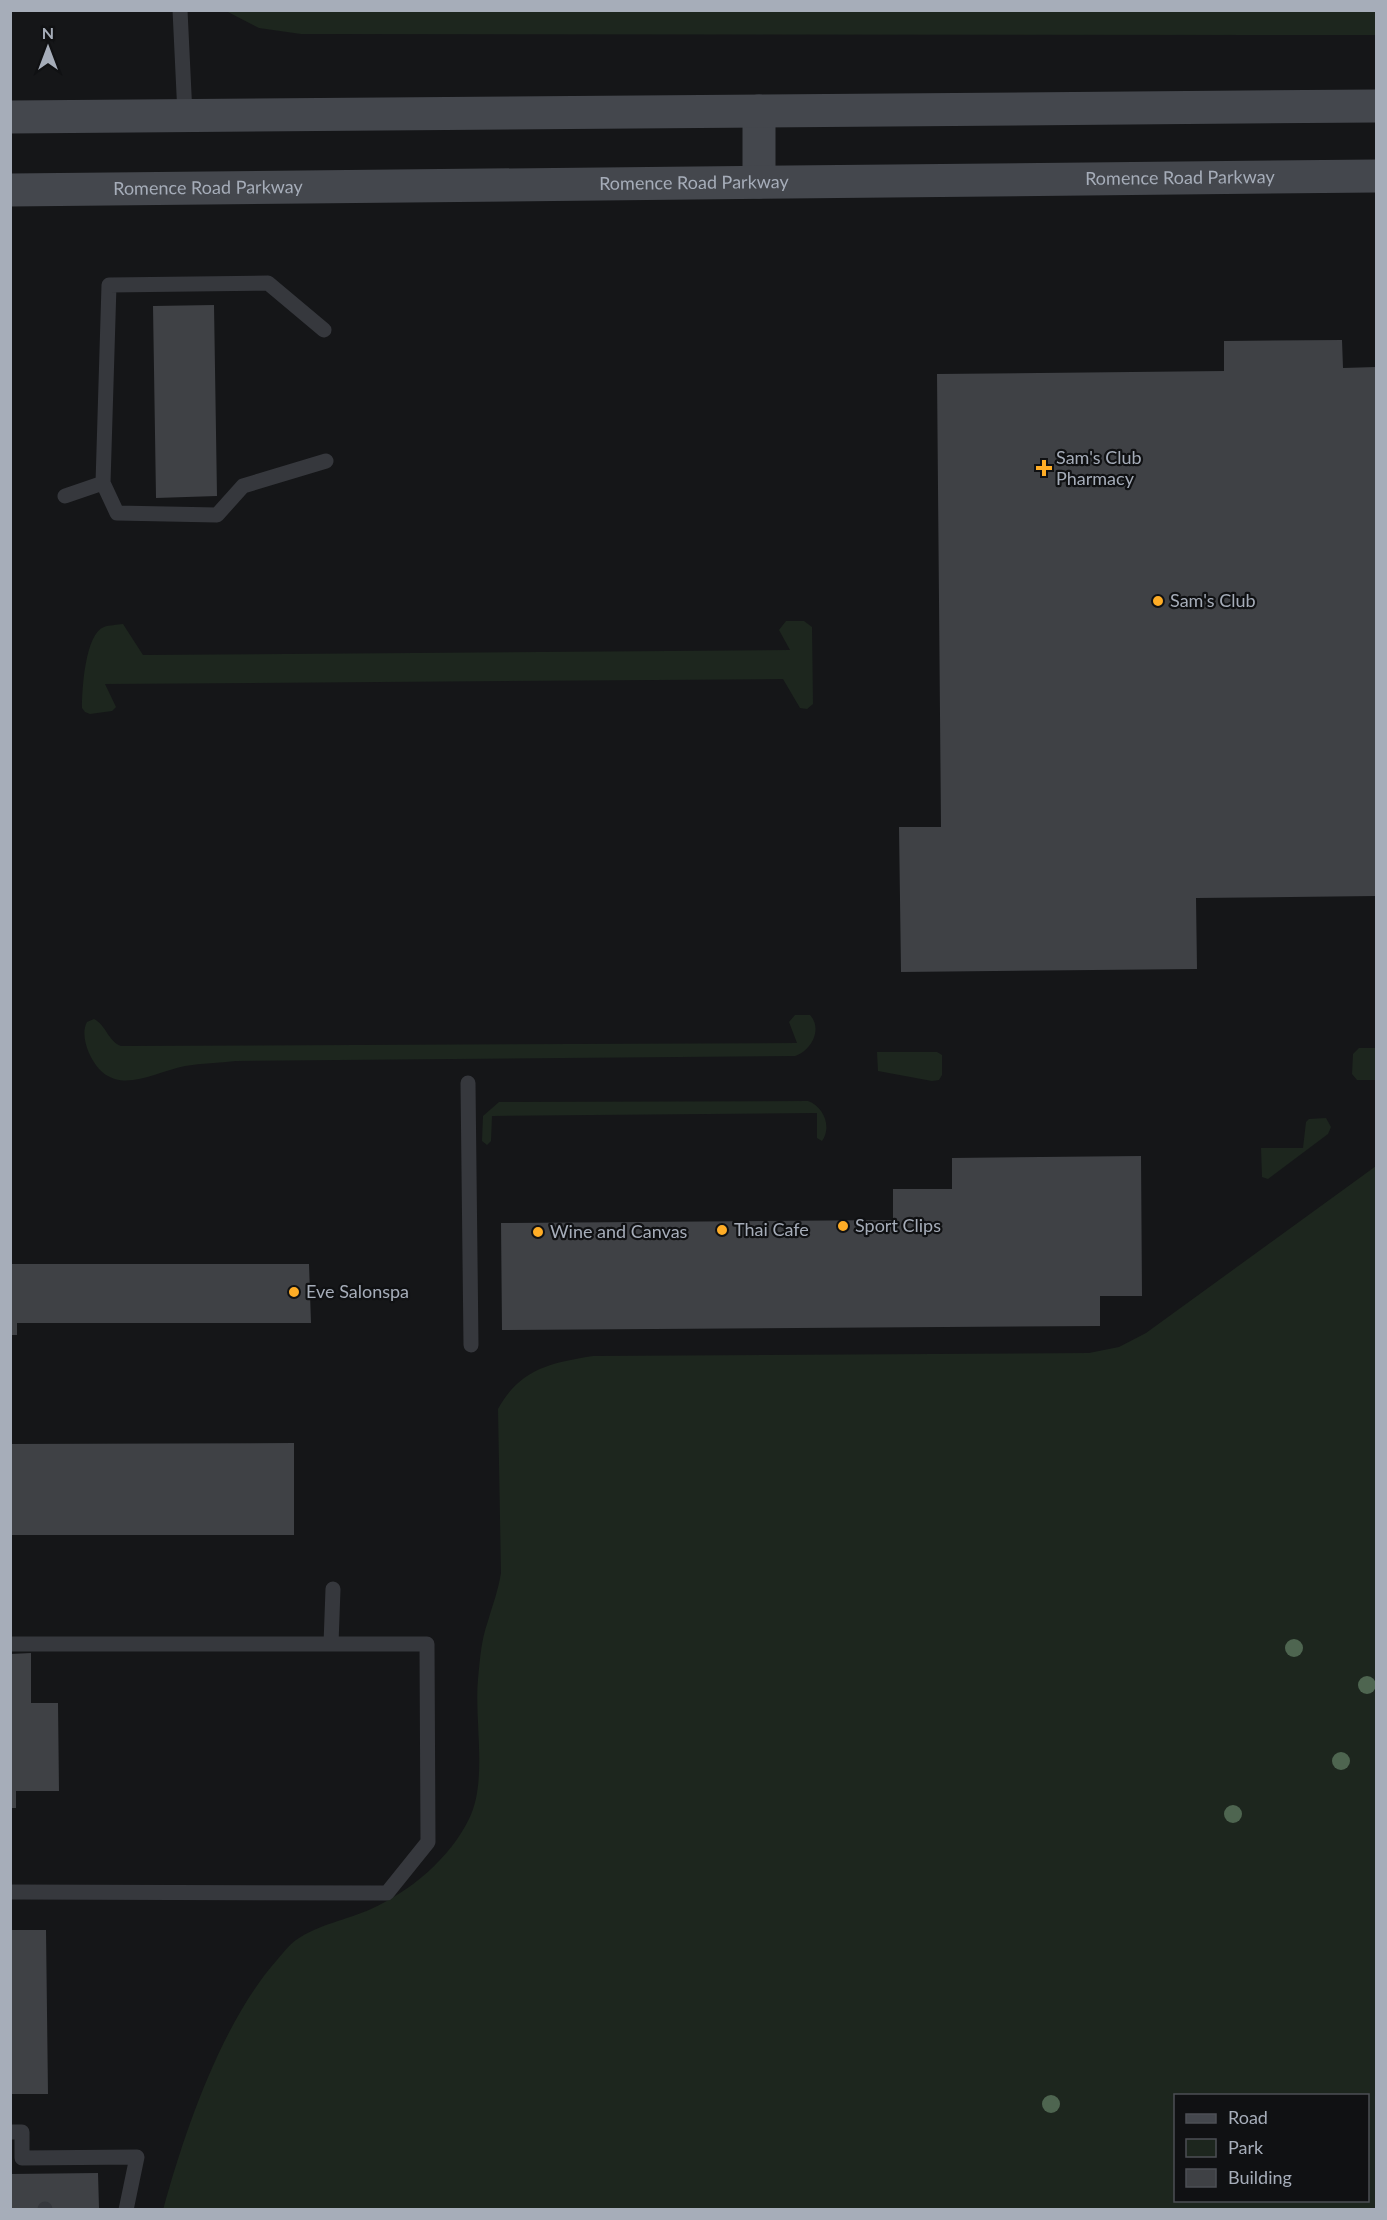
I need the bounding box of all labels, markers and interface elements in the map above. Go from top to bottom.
north arrow [18,18,78,78]
text: N [42,23,54,42]
street label: Romence Road Parkway [1085,165,1276,189]
street label: Romence Road Parkway [599,170,790,194]
street label: Romence Road Parkway [113,175,304,199]
place label: Sam's Club Pharmacy [1056,446,1142,489]
marker: Sam's Club Pharmacy [1037,461,1051,475]
place label: Sam's Club [1170,589,1256,611]
marker: Sam's Club [1151,594,1165,608]
place label: Sport Clips [855,1214,941,1236]
place label: Thai Cafe [734,1218,809,1240]
marker: Sport Clips [836,1219,850,1233]
place label: Wine and Canvas [550,1220,688,1242]
marker: Thai Cafe [715,1223,729,1237]
marker: Wine and Canvas [531,1225,545,1239]
place label: Eve Salonspa [306,1280,409,1302]
marker: Eve Salonspa [287,1285,301,1299]
legend [1174,2094,1369,2202]
text: Road [1228,2106,1268,2128]
text: Park [1228,2136,1264,2158]
text: Building [1228,2166,1292,2188]

